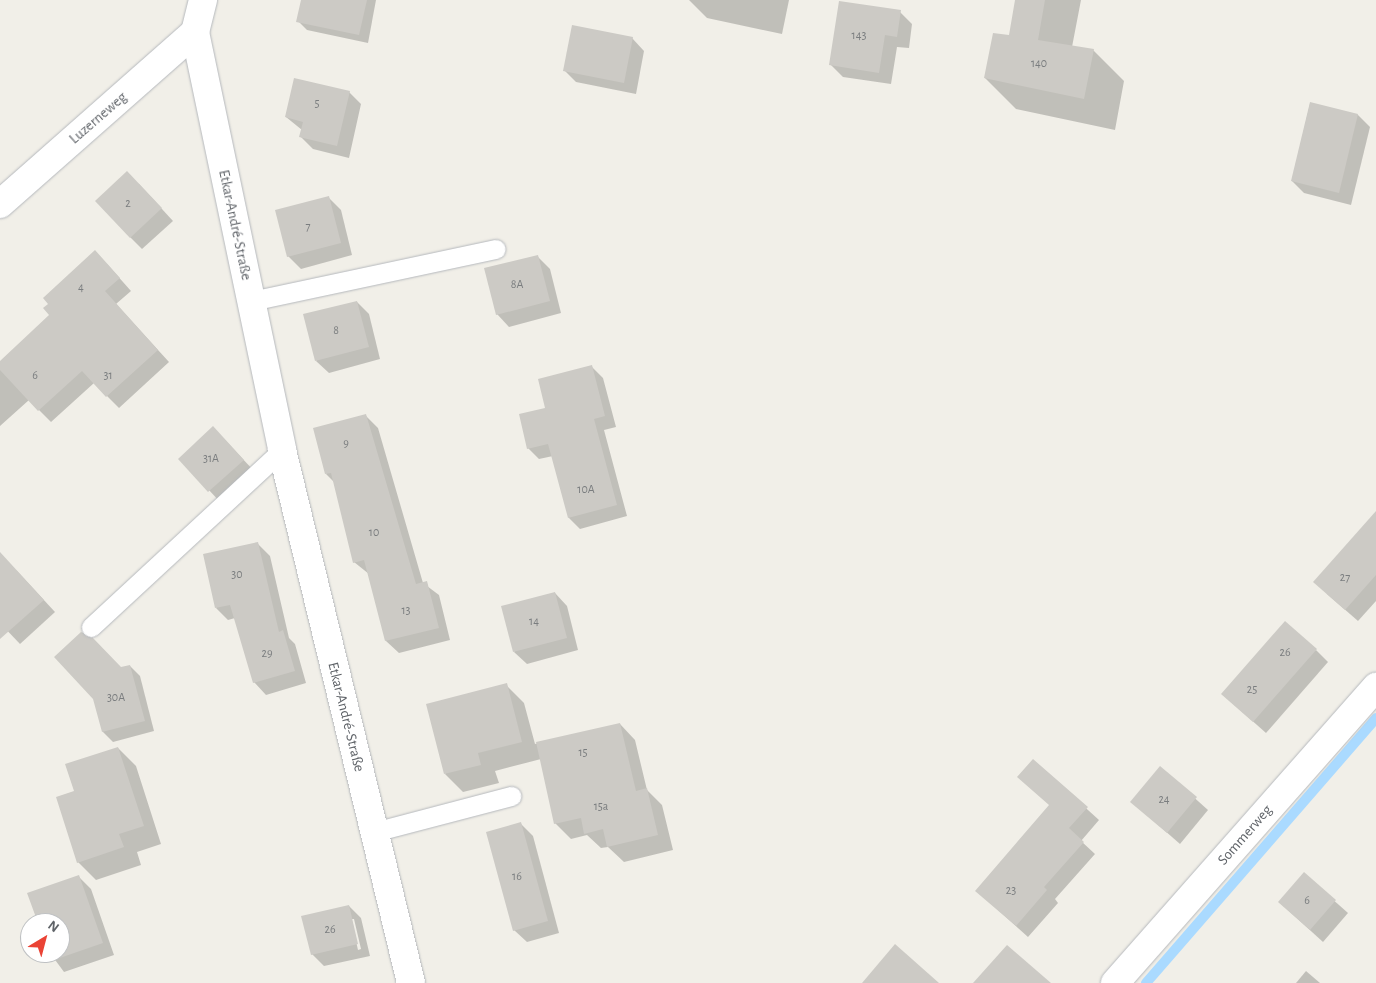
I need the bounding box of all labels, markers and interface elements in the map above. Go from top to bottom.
house number: 143 [852,29,866,43]
house number: 140 [1031,57,1047,71]
street label: Luzerneweg [66,88,130,148]
house number: 5 [314,97,320,111]
street label: Etkar-André-Straße [215,168,255,282]
house number: 2 [125,197,131,211]
house number: 7 [305,220,311,234]
house number: 8A [511,278,523,292]
house number: 4 [78,281,84,295]
house number: 8 [333,324,339,338]
house number: 6 [32,369,38,383]
house number: 31 [103,369,113,383]
house number: 9 [343,437,349,451]
house number: 31A [203,452,219,466]
house number: 10A [577,483,595,497]
house number: 10 [369,526,379,540]
house number: 30 [231,568,243,582]
house number: 27 [1340,571,1350,585]
house number: 13 [401,604,411,618]
house number: 14 [529,615,539,629]
house number: 26 [1279,646,1291,660]
house number: 29 [261,647,273,661]
street label: Etkar-André-Straße [324,660,368,774]
house number: 25 [1247,683,1257,697]
house number: 30A [107,691,125,705]
house number: 15 [578,746,588,760]
house number: 24 [1158,793,1170,807]
house number: 15a [594,800,608,814]
street label: Sommerweg [1214,801,1276,869]
house number: 16 [512,870,522,884]
house number: 23 [1006,884,1016,898]
house number: 6 [1304,894,1310,908]
north arrow [20,913,70,963]
text: N [45,918,62,935]
house number: 26 [324,923,336,937]

